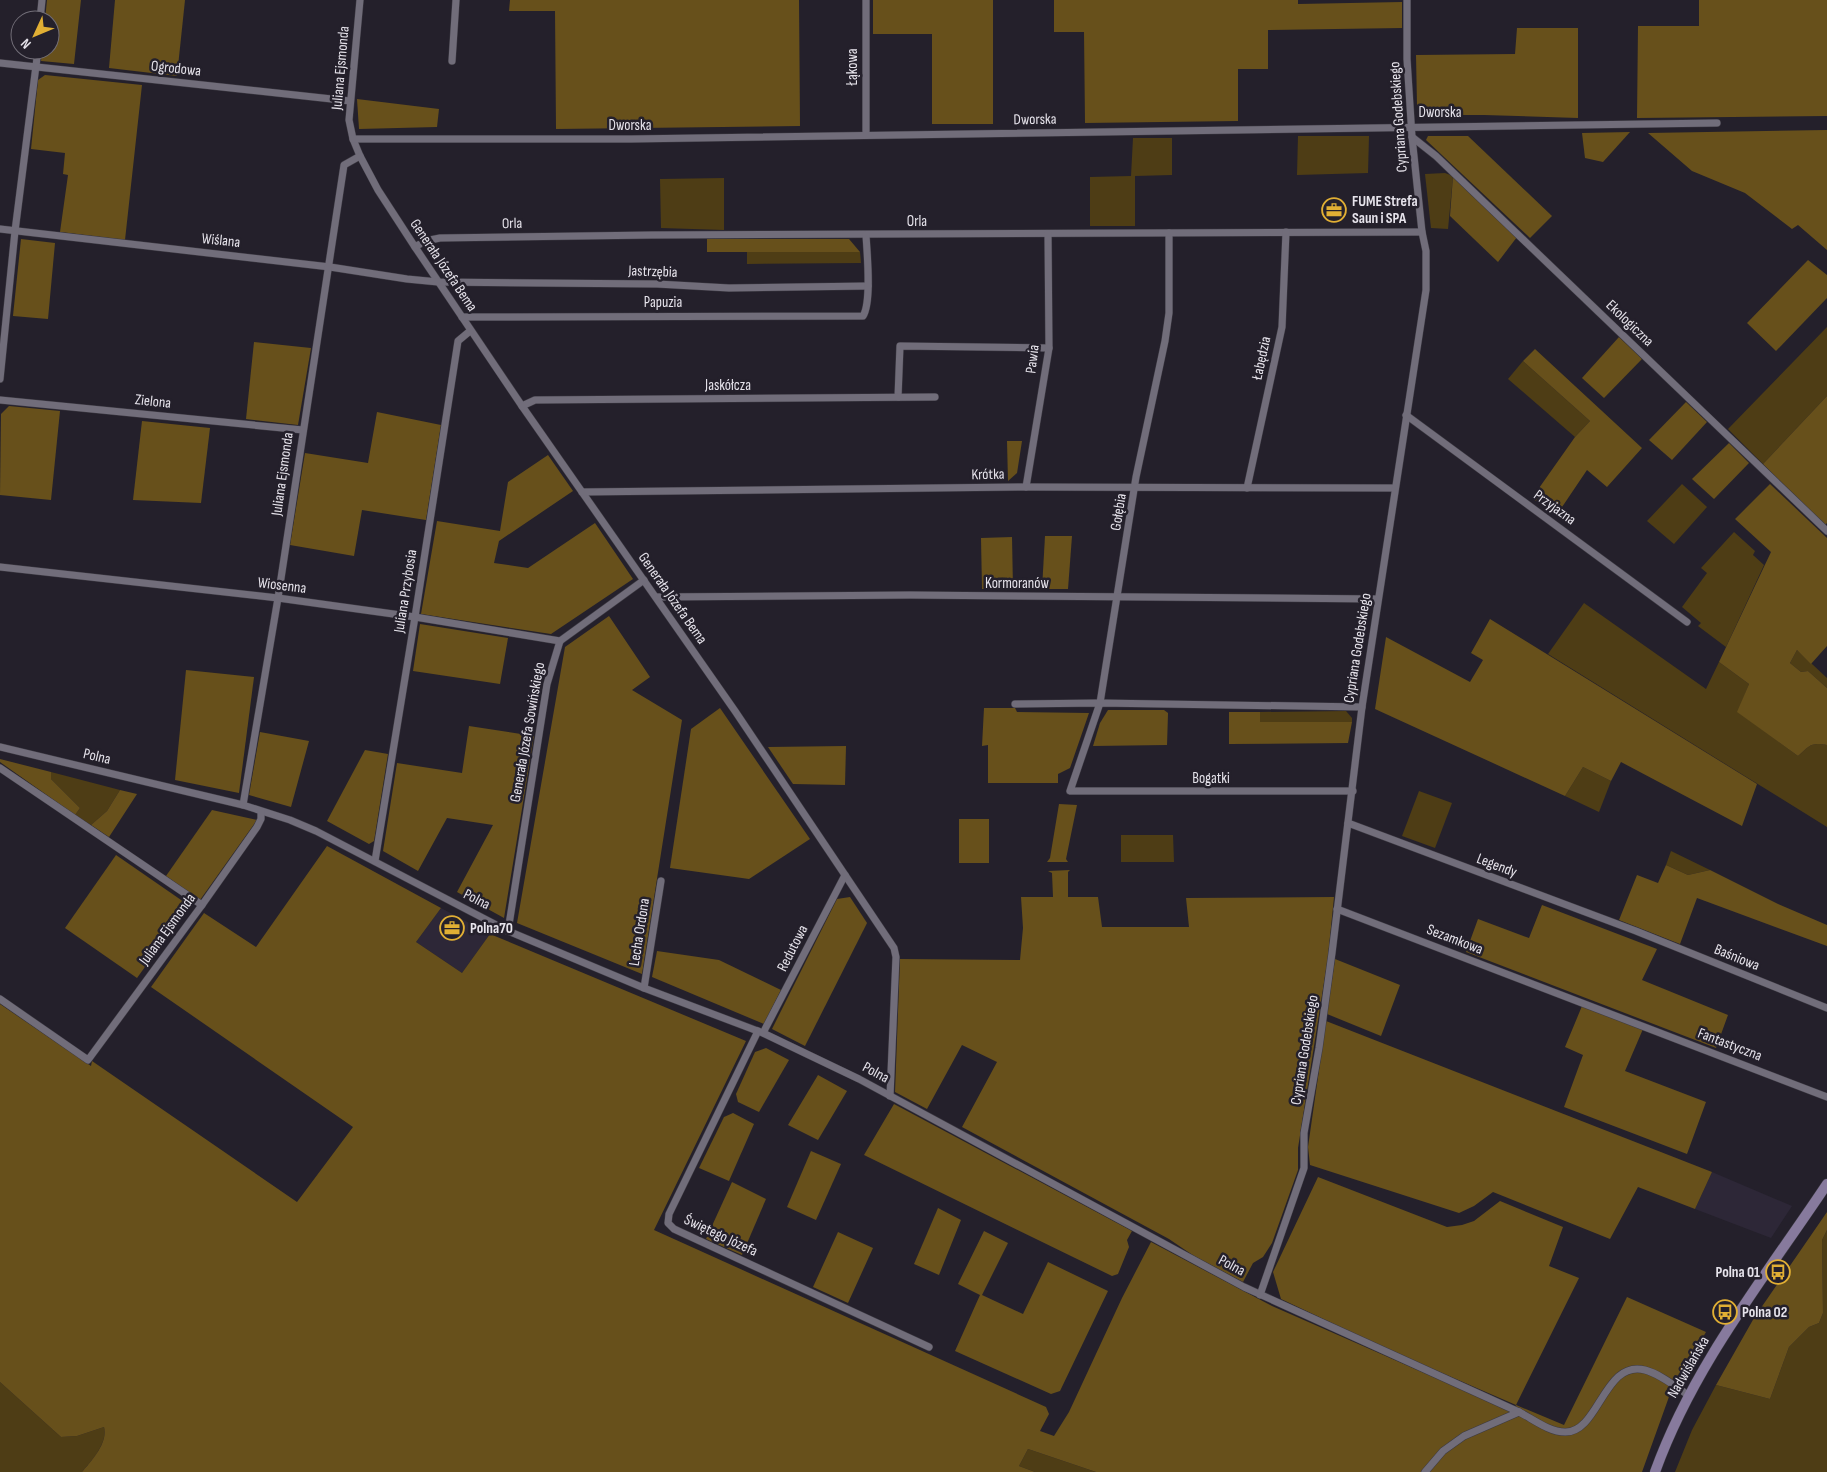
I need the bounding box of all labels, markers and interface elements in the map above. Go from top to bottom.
north arrow [10,10,60,60]
street label: Juliana Ejsmonda [327,25,354,112]
text: N [17,35,35,52]
street label: Łąkowa [843,48,862,86]
street label: Ogrodowa [150,56,202,81]
street label: Cypriana Godebskiego [1385,61,1412,173]
street label: Dworska [1419,103,1462,122]
street label: Dworska [1013,110,1057,129]
street label: Dworska [609,116,652,135]
place label: FUME Strefa Saun i SPA [1352,192,1418,228]
office icon: FUME Strefa Saun i SPA [1321,197,1347,223]
street label: Orla [907,212,927,231]
street label: Orla [502,214,523,233]
street label: Generała Józefa Bema [406,215,482,315]
street label: Wiślana [201,229,241,252]
street label: Jastrzębia [627,261,678,282]
street label: Papuzia [644,293,682,312]
street label: Ekologiczna [1602,296,1658,351]
street label: Łabędzia [1247,335,1275,382]
street label: Pawia [1021,343,1044,375]
street label: Jaskółcza [704,376,751,395]
street label: Zielona [134,390,172,413]
street label: Juliana Ejsmonda [267,431,298,518]
street label: Krótka [971,465,1005,484]
street label: Przyjazna [1530,486,1580,529]
street label: Gołębia [1106,492,1131,532]
street label: Juliana Przybosia [389,548,421,635]
street label: Generała Józefa Bema [634,549,711,648]
street label: Wiosenna [257,573,308,598]
street label: Kormoranów [985,574,1049,593]
street label: Cypriana Godebskiego [1339,592,1376,704]
street label: Generała Józefa Sowińskiego [506,661,549,804]
street label: Polna [81,744,113,769]
street label: Bogatki [1192,769,1230,788]
street label: Legendy [1474,849,1520,882]
street label: Polna [460,885,494,914]
street label: Juliana Ejsmonda [134,889,200,970]
street label: Lecha Ordona [625,897,654,967]
office icon: Polna70 [439,915,465,941]
place label: Polna70 [470,919,513,938]
street label: Sezamkowa [1424,920,1486,959]
street label: Redutowa [773,921,812,975]
street label: Baśniowa [1711,940,1762,975]
street label: Cypriana Godebskiego [1286,994,1323,1106]
street label: Fantastyczna [1695,1024,1765,1065]
street label: Polna [859,1058,893,1087]
street label: Świętego Józefa [681,1210,761,1261]
street label: Polna [1215,1251,1249,1280]
bus stop icon: Polna 01 [1765,1259,1791,1285]
place label: Polna 01 [1715,1263,1760,1282]
bus stop icon: Polna 02 [1712,1299,1738,1325]
place label: Polna 02 [1742,1303,1787,1322]
street label: Nadwiślańska [1663,1333,1714,1402]

